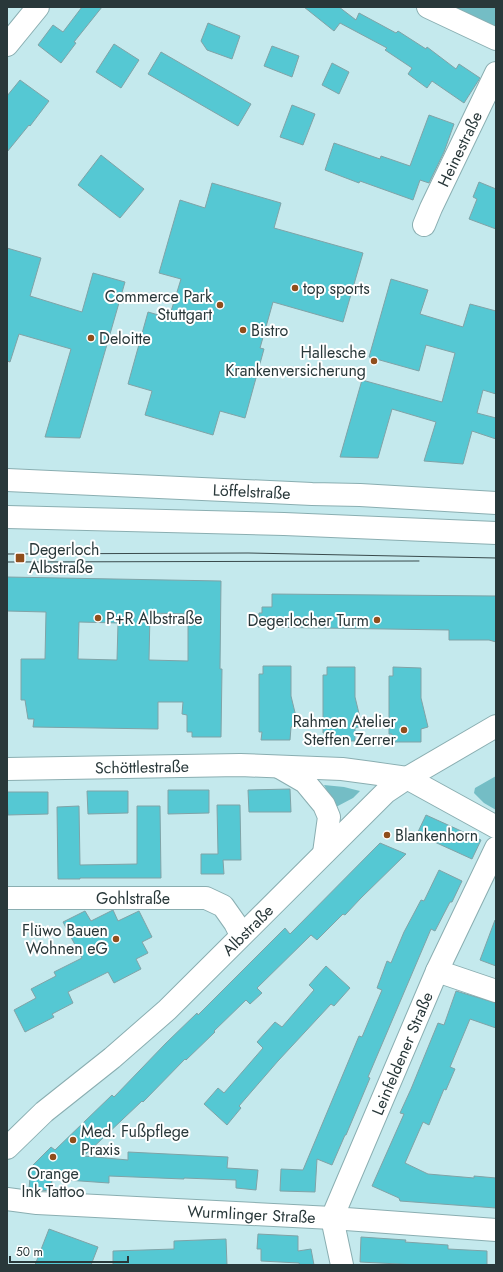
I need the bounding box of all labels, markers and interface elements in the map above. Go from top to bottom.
street label: Heinestraße [432,107,488,191]
place label: top sports [303,277,370,300]
marker: top sports [290,283,300,293]
place label: Commerce Park Stuttgart [105,285,213,326]
marker: Commerce Park Stuttgart [215,300,225,310]
place label: Bistro [251,319,289,342]
marker: Bistro [238,325,248,335]
place label: Deloitte [99,327,151,350]
marker: Deloitte [86,333,96,343]
place label: Hallesche Krankenversicherung [225,341,366,382]
marker: Hallesche Krankenversicherung [369,356,379,366]
street label: Löffelstraße [212,478,291,505]
place label: Degerloch Albstraße [29,538,99,579]
marker: Degerloch Albstraße [14,552,26,564]
place label: P+R Albstraße [106,607,202,630]
place label: Degerlocher Turm [248,609,369,632]
marker: P+R Albstraße [93,613,103,623]
marker: Degerlocher Turm [372,615,382,625]
place label: Rahmen Atelier Steffen Zerrer [293,710,397,751]
marker: Rahmen Atelier Steffen Zerrer [399,725,409,735]
street label: Schöttlestraße [95,755,189,779]
place label: Blankenhorn [395,824,478,847]
marker: Blankenhorn [382,830,392,840]
street label: Gohlstraße [96,887,170,910]
street label: Albstraße [217,899,279,961]
place label: Flüwo Bauen Wohnen eG [22,919,108,960]
marker: Flüwo Bauen Wohnen eG [111,934,121,944]
street label: Leinfeldener Straße [366,988,439,1119]
place label: Med. Fußpflege Praxis [81,1120,189,1161]
marker: Med. Fußpflege Praxis [68,1135,78,1145]
marker: Orange Ink Tattoo [48,1152,58,1162]
place label: Orange Ink Tattoo [22,1162,85,1203]
street label: Wurmlinger Straße [187,1200,316,1229]
scale bar [10,1238,128,1264]
text: 50 m [16,1243,43,1261]

